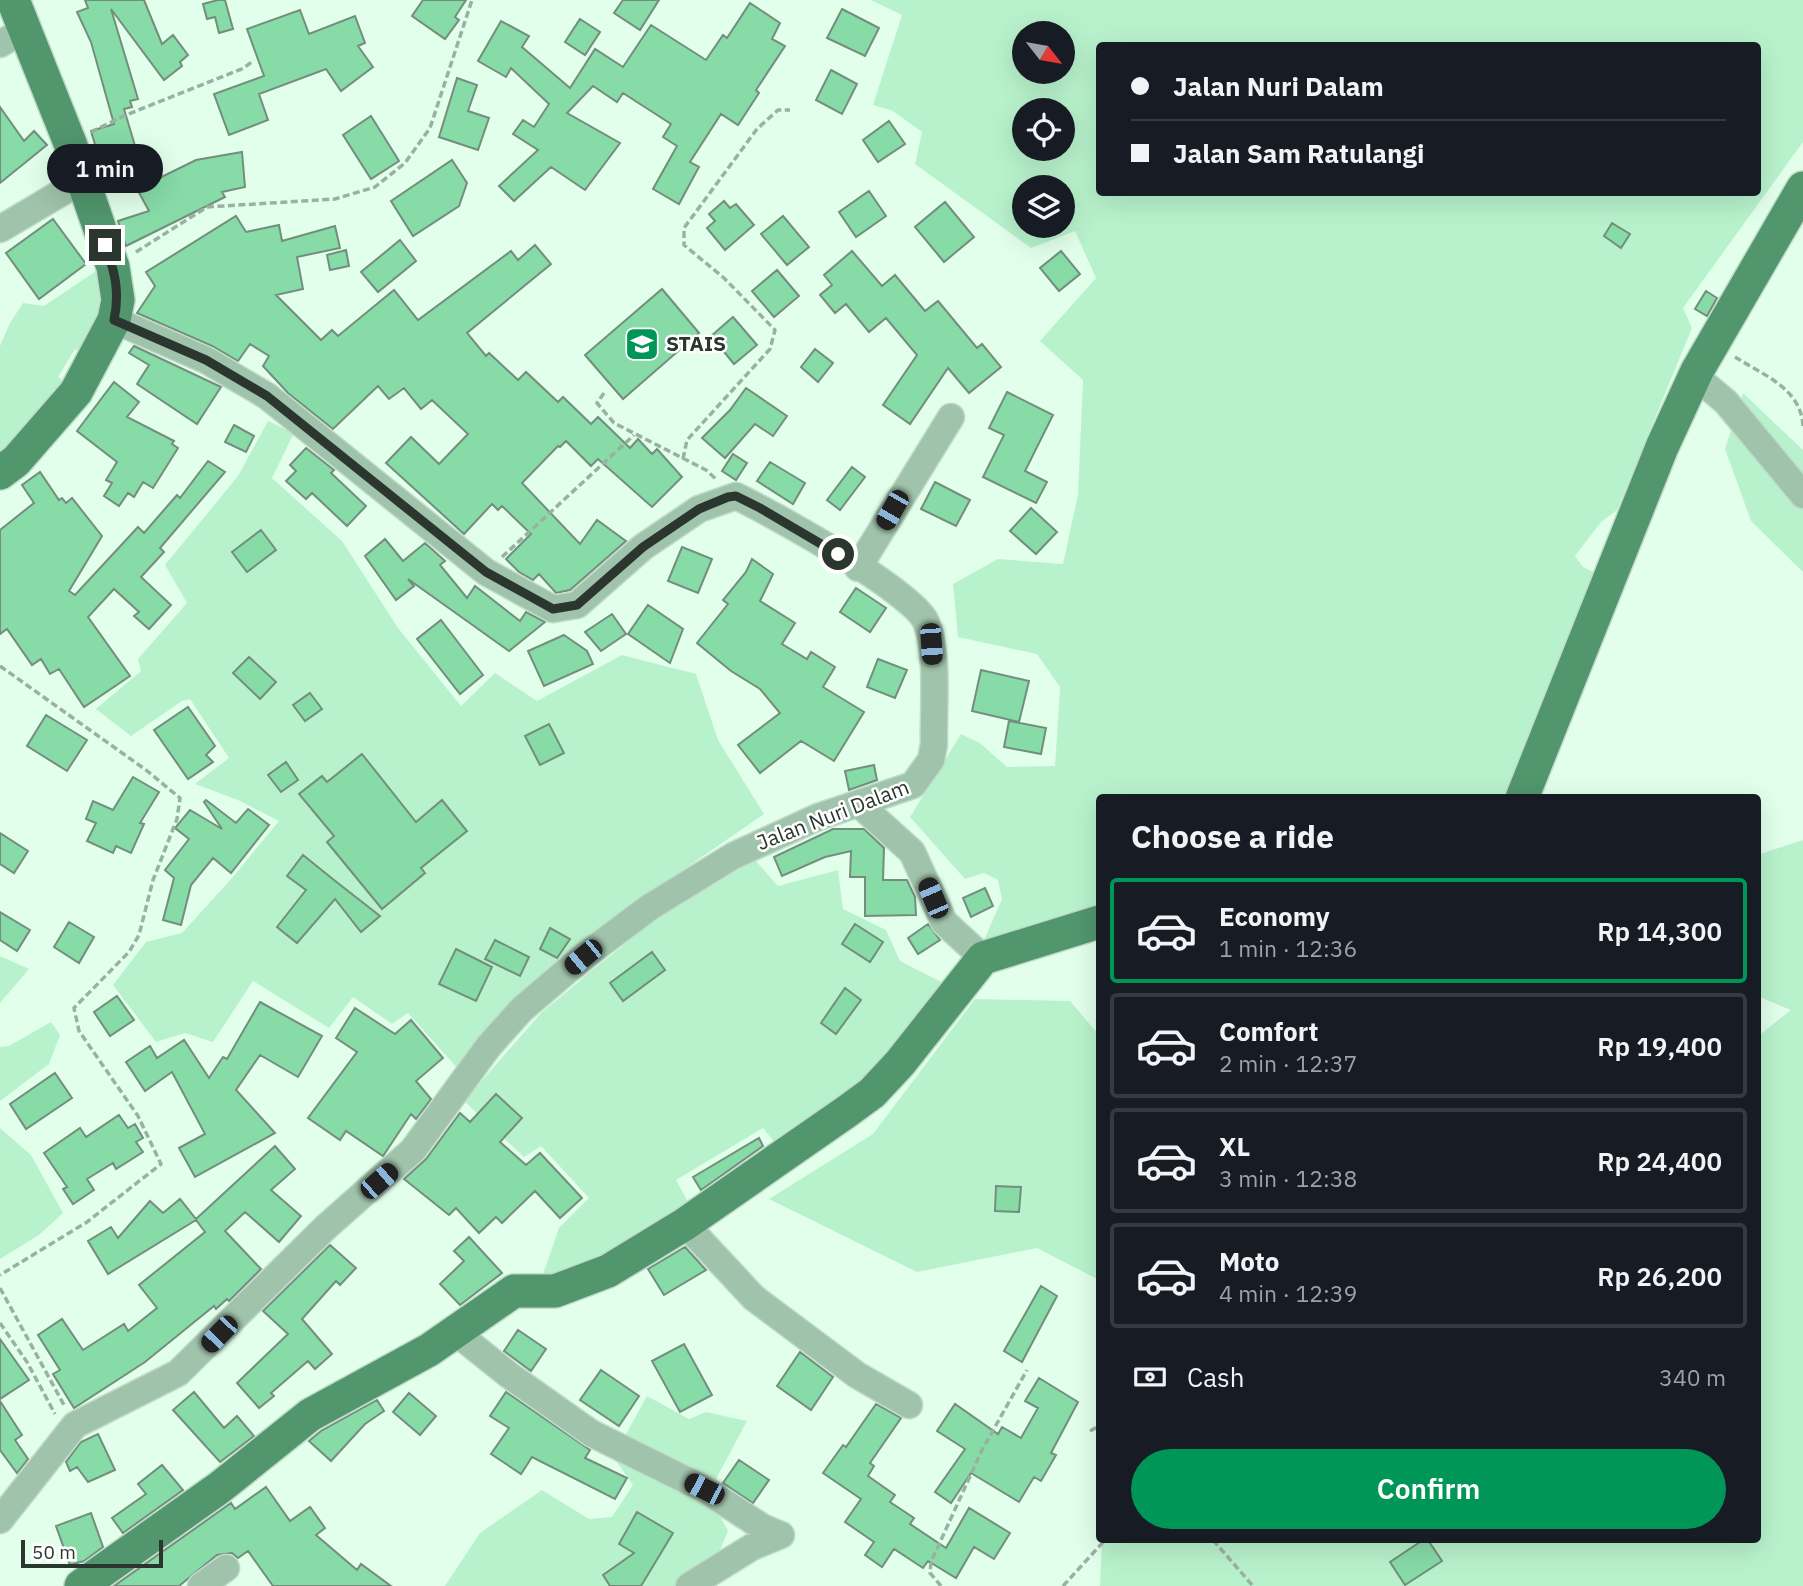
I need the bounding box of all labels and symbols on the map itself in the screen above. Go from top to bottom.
north arrow [1012,21,1074,84]
callout: 1 min [47,144,163,192]
route end [89,229,121,261]
school or university icon: STAIS [623,325,661,363]
place label: STAIS [666,329,726,357]
car [873,487,912,533]
route start [822,538,854,570]
car [920,622,943,666]
street label: Jalan Nuri Dalam [752,772,913,856]
car [916,875,951,921]
car [561,935,606,979]
car [357,1159,402,1203]
car [197,1312,242,1356]
car [681,1470,728,1508]
scale bar [21,1537,163,1569]

